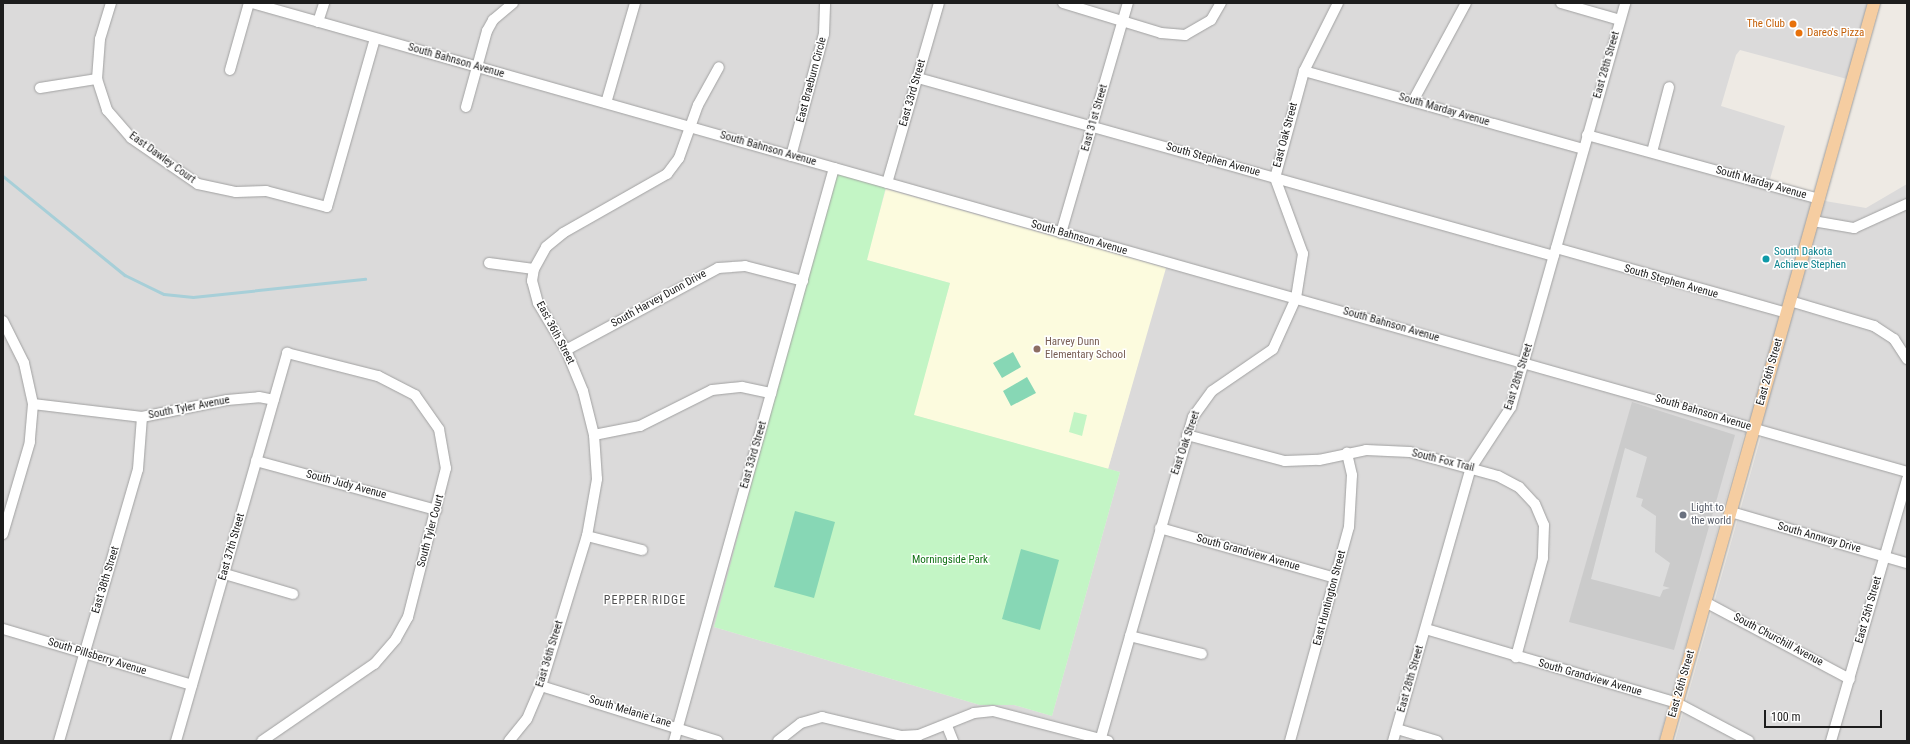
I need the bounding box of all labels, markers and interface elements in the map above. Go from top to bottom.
place label: The Club [1747,17,1785,31]
marker: The Club [1788,19,1798,29]
place label: Dareo's Pizza [1807,26,1864,40]
marker: Dareo's Pizza [1794,28,1804,38]
street label: East 28th Street [1591,30,1623,100]
street label: East Braeburn Circle [794,36,830,124]
street label: South Bahnson Avenue [406,41,506,81]
street label: East 33rd Street [897,58,929,128]
street label: East 31st Street [1079,83,1111,153]
street label: South Marday Avenue [1397,91,1491,129]
street label: East Oak Street [1271,101,1301,169]
street label: East Dawley Court [126,129,198,187]
street label: South Bahnson Avenue [718,129,818,169]
street label: South Stephen Avenue [1164,140,1262,180]
street label: South Marday Avenue [1714,164,1808,202]
street label: South Bahnson Avenue [1029,218,1129,258]
place label: South Dakota Achieve Stephen [1774,246,1846,272]
marker: South Dakota Achieve Stephen [1761,254,1771,264]
street label: South Stephen Avenue [1622,262,1720,302]
street label: South Harvey Dunn Drive [609,267,709,331]
street label: East 36th Street [533,299,577,367]
street label: South Bahnson Avenue [1341,305,1441,345]
place label: Harvey Dunn Elementary School [1045,336,1126,362]
street label: East 26th Street [1754,337,1786,407]
street label: East 28th Street [1502,342,1536,412]
marker: Harvey Dunn Elementary School [1032,344,1042,354]
street label: South Bahnson Avenue [1653,392,1753,434]
street label: South Tyler Avenue [147,394,231,422]
street label: East Oak Street [1169,409,1203,477]
street label: East 33rd Street [738,420,770,490]
street label: South Fox Trail [1410,447,1476,475]
street label: South Judy Avenue [304,468,388,502]
street label: South Tyler Court [415,493,447,569]
place label: Light to the world [1691,502,1731,528]
marker: Light to the world [1678,510,1688,520]
street label: East 37th Street [216,512,248,582]
street label: South Annway Drive [1776,520,1862,556]
street label: South Grandview Avenue [1195,532,1301,574]
street label: East 38th Street [90,545,122,615]
street label: East Huntington Street [1311,549,1349,647]
park label: Morningside Park [912,553,988,567]
street label: East 25th Street [1853,575,1885,645]
district label: PEPPER RIDGE [604,594,686,608]
street label: South Churchill Avenue [1731,611,1825,669]
street label: East 36th Street [534,619,566,689]
street label: South Pillsberry Avenue [46,636,148,678]
street label: East 28th Street [1395,644,1427,714]
street label: East 26th Street [1666,649,1698,719]
street label: South Grandview Avenue [1537,657,1643,699]
street label: South Melanie Lane [587,693,673,731]
scale bar [1766,702,1884,728]
text: 100 m [1771,710,1801,724]

